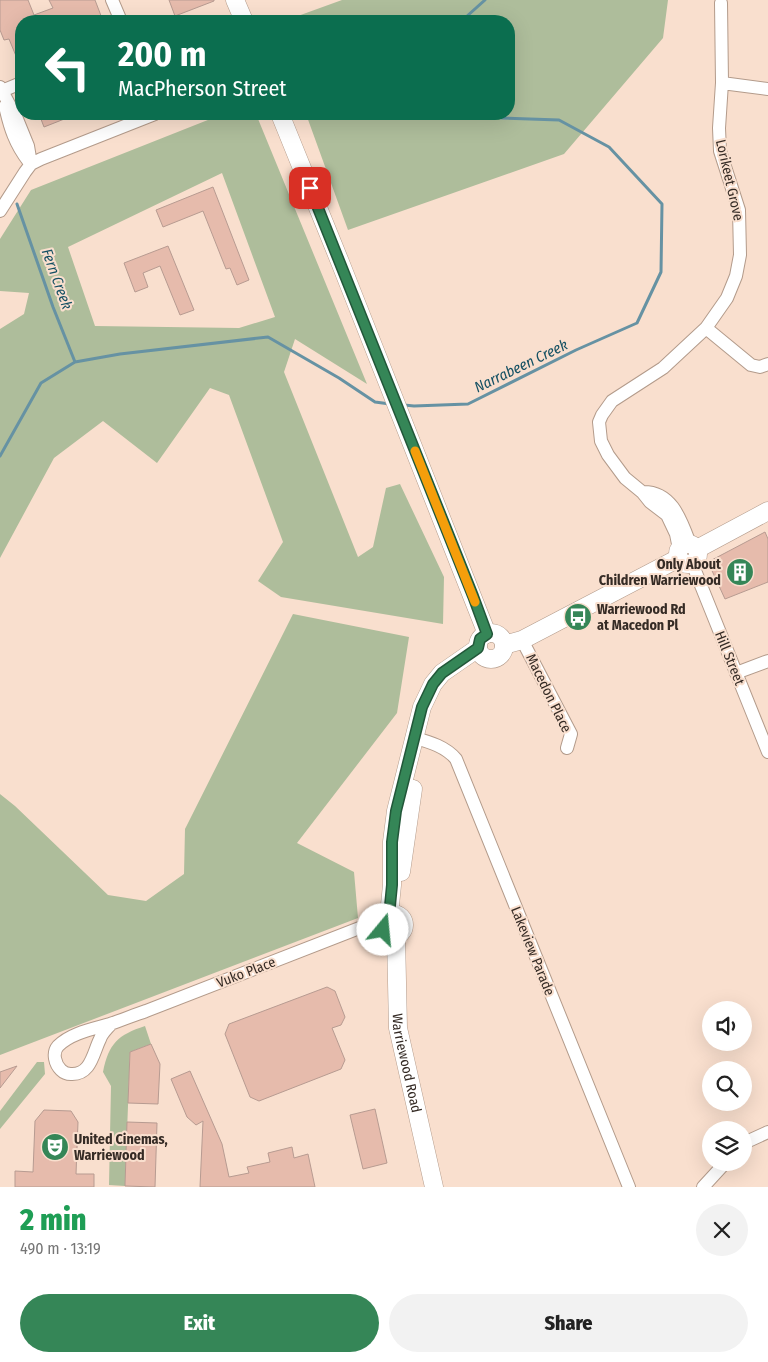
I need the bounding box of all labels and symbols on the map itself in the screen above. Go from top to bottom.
street label: Lorikeet Grove [712,138,747,222]
pin [289,167,331,209]
water label: Fern Creek [38,246,76,312]
water label: Narrabeen Creek [471,335,571,396]
place label: Only About Children Warriewood [599,556,722,589]
building icon: Only About Children Warriewood [725,557,755,587]
place label: Warriewood Rd at Macedon Pl [597,601,686,634]
bus stop icon: Warriewood Rd at Macedon Pl [563,602,593,632]
street label: Hill Street [711,629,748,688]
street label: Macedon Place [522,651,575,735]
position arrow [356,903,408,955]
street label: Lakeview Parade [507,904,558,998]
street label: Vuko Place [214,953,278,991]
street label: Warriewood Road [389,1013,425,1114]
place label: United Cinemas, Warriewood [74,1131,168,1164]
theatre icon: United Cinemas, Warriewood [40,1132,70,1162]

